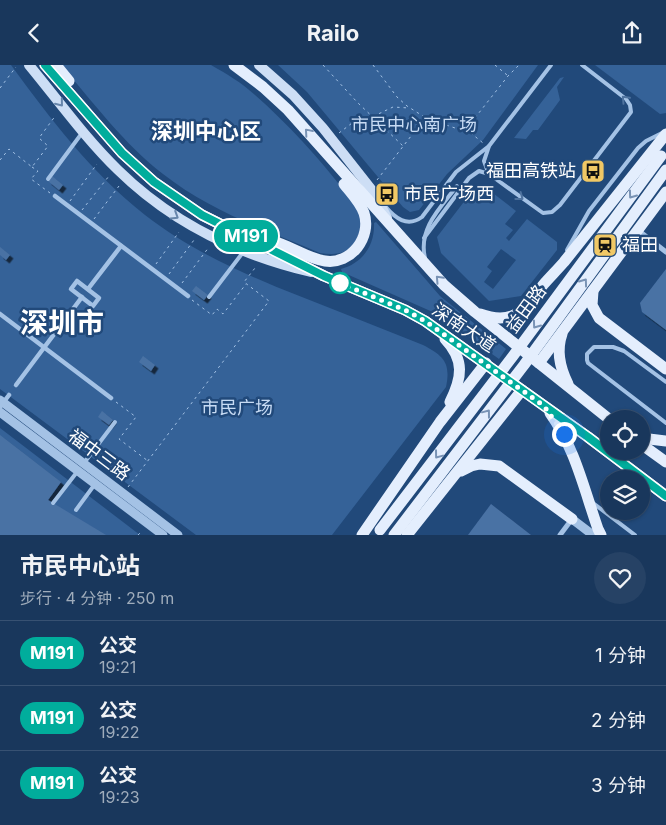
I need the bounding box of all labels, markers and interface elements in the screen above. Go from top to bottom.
icon: back [20,19,48,47]
icon: share [618,19,646,47]
text: Railo [307,20,359,46]
one-way arrow [622,96,631,105]
one-way arrow [54,97,63,106]
park label: 市民中心南广场 [351,114,477,135]
district label: 深圳中心区 [151,118,261,144]
one-way arrow [304,128,313,137]
bus stop icon: 福田高铁站 [580,158,606,184]
place label: 福田高铁站 [486,160,576,181]
bus stop icon: 市民广场西 [374,181,400,207]
place label: 市民广场西 [404,183,494,204]
one-way arrow [630,189,638,198]
one-way arrow [514,191,524,200]
one-way arrow [170,209,179,219]
line badge: M191 [211,220,281,252]
text: M191 [224,225,268,246]
station icon: 福田 [592,232,618,258]
place label: 福田 [622,234,658,255]
unlabelled marker [329,272,351,294]
one-way arrow [436,276,445,285]
one-way arrow [578,278,587,288]
street label: 益田路 [501,281,550,337]
street label: 深南大道 [429,299,500,356]
district label: 深圳市 [20,306,104,340]
one-way arrow [533,319,542,329]
park label: 市民广场 [201,397,273,418]
one-way arrow [481,409,490,419]
map controls [600,410,650,520]
button: locate [600,410,650,460]
your location [552,422,577,447]
street label: 福中三路 [64,425,134,485]
one-way arrow [435,449,443,458]
button: layers [600,470,650,520]
text: 市民中心站 [20,551,140,580]
button: heart [594,552,646,604]
text: 步行 · 4 分钟 · 250 m [20,588,174,608]
text: 公交 [99,634,137,657]
text: M191 [30,642,74,663]
text: 1 分钟 [595,644,646,667]
text: 19:21 [99,657,136,677]
text: 公交 [99,699,137,722]
text: M191 [30,707,74,728]
text: 2 分钟 [591,709,646,732]
text: 19:22 [99,722,140,742]
text: 公交 [99,764,137,787]
text: M191 [30,772,74,793]
text: 3 分钟 [591,774,646,797]
text: 19:23 [99,787,140,807]

